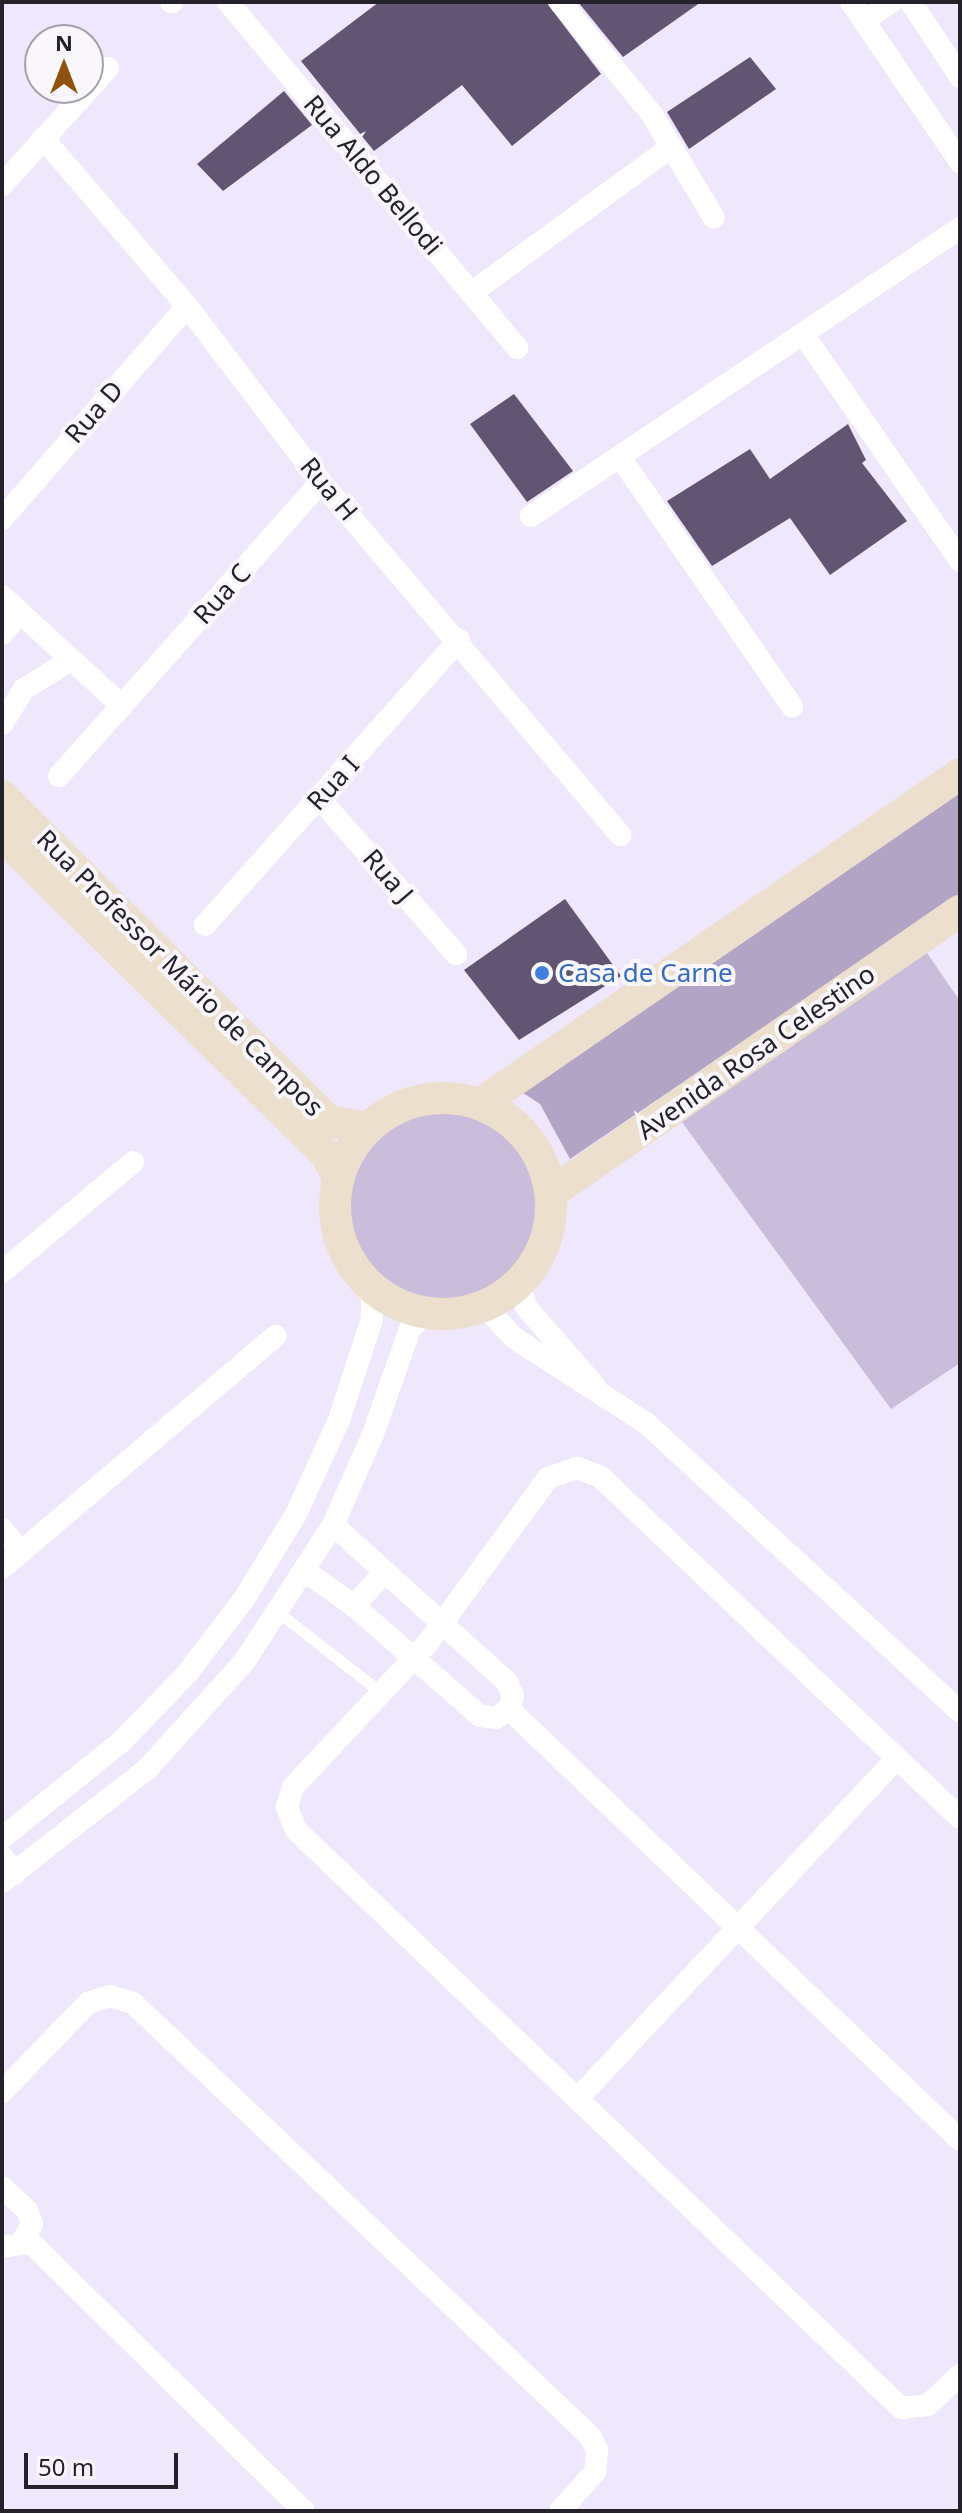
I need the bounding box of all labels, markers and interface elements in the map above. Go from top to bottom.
north arrow [24,24,104,104]
text: N [55,27,73,57]
street label: Rua Aldo Bellodi [297,89,449,261]
street label: Rua D [58,374,130,450]
street label: Rua H [294,451,364,527]
street label: Rua C [187,558,257,630]
street label: Rua I [301,749,365,817]
street label: Rua Professor Mário de Campos [30,823,330,1123]
street label: Rua J [356,843,420,909]
place label: Casa de Carne [558,957,733,989]
street label: Avenida Rosa Celestino [631,958,881,1146]
marker: Casa de Carne [533,964,551,982]
scale bar [28,2437,182,2487]
text: 50 m [38,2450,94,2483]

